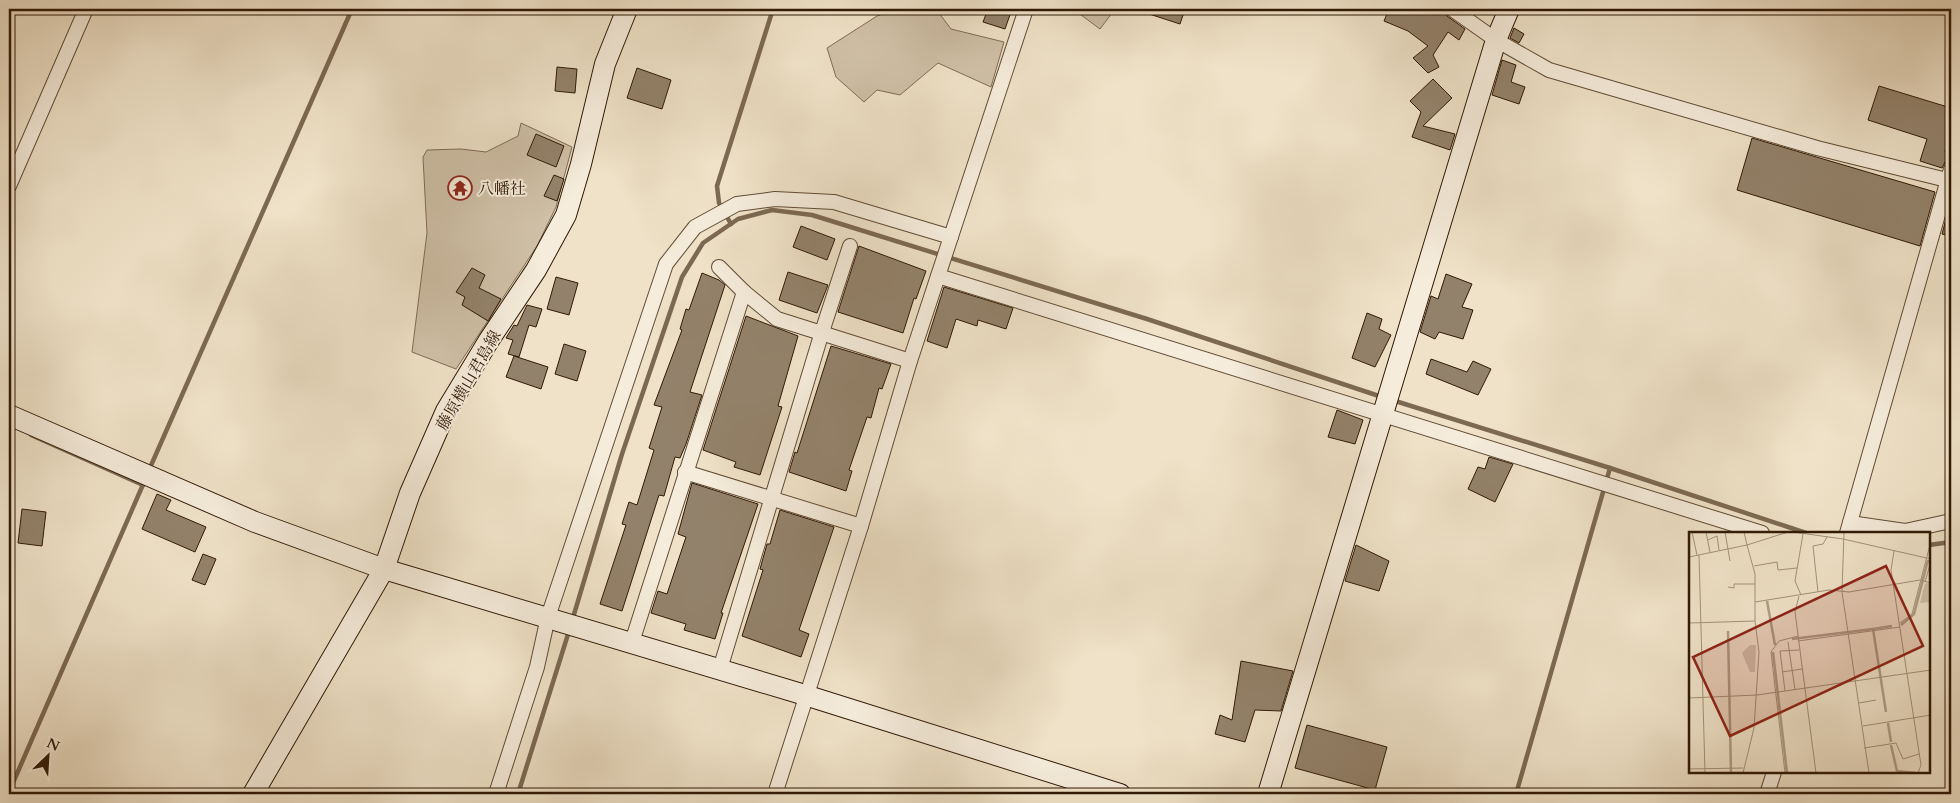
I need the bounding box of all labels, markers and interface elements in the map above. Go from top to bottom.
temple icon: 八幡社 [447,175,473,201]
place label: 八幡社 [478,178,526,200]
street label: 藤原横山君島線 [431,326,506,435]
inset map [1689,532,1930,773]
north arrow [22,730,72,780]
text: N [44,733,63,756]

